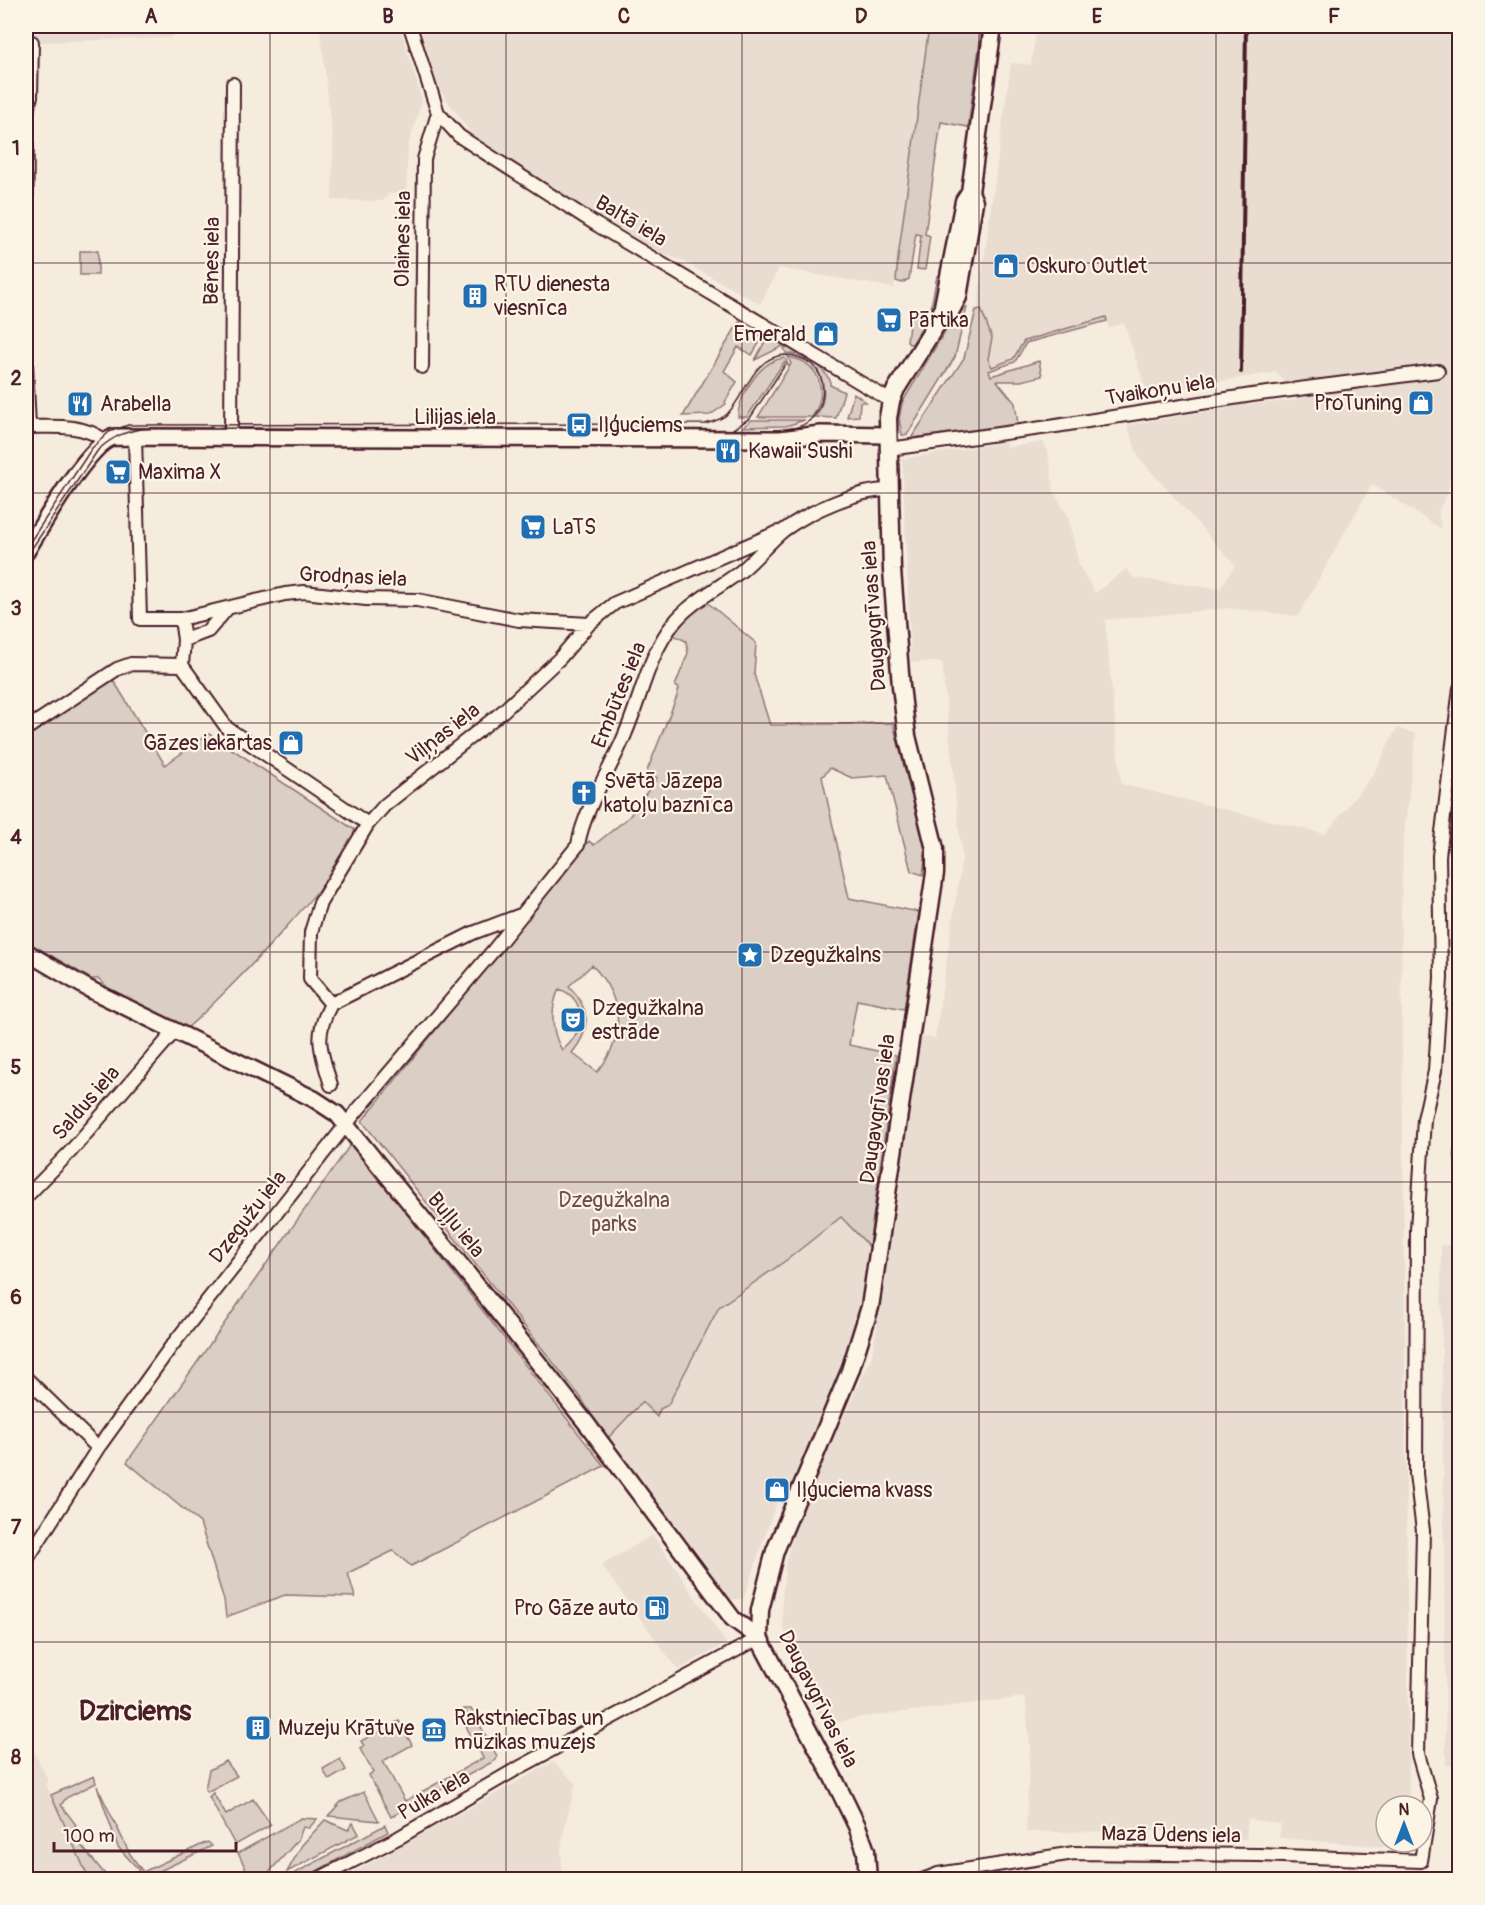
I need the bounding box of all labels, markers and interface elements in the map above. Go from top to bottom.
text: A [145,4,158,29]
text: B [382,4,394,29]
text: C [618,4,630,29]
text: D [855,4,868,29]
text: E [1092,4,1103,29]
text: F [1328,4,1340,29]
text: 1 [12,136,20,161]
street label: Baltā iela [590,189,672,253]
street label: Olaines iela [389,190,417,288]
street label: Bēnes iela [198,217,226,305]
shop icon: Oskuro Outlet [991,251,1021,281]
place label: Oskuro Outlet [1026,253,1148,280]
place label: RTU dienesta viesnīca [493,271,610,322]
building icon: RTU dienesta viesnīca [460,281,490,311]
supermarket icon: Pārtika [874,305,904,335]
place label: Pārtika [908,307,969,334]
shop icon: Emerald [811,319,841,349]
place label: Emerald [734,321,806,348]
text: 2 [10,366,22,391]
street label: Tvaikoņu iela [1103,368,1217,412]
shop icon: ProTuning [1406,388,1436,418]
restaurant icon: Arabella [65,389,95,419]
place label: ProTuning [1314,390,1402,417]
place label: Arabella [100,391,171,418]
street label: Lilijas iela [414,404,496,431]
bus stop icon: Iļģuciems [564,410,594,440]
place label: Iļģuciems [598,412,683,439]
restaurant icon: Kawaii Sushi [713,436,743,466]
place label: Kawaii Sushi [748,438,853,465]
supermarket icon: Maxima X [103,457,133,487]
place label: Maxima X [138,459,222,486]
supermarket icon: LaTS [518,512,548,542]
place label: LaTS [552,514,596,541]
street label: Daugavgrīvas iela [855,540,893,692]
street label: Grodņas iela [298,561,408,593]
text: 3 [10,596,22,621]
street label: Embūtes iela [585,638,653,752]
street label: Viļņas iela [401,697,485,771]
shop icon: Gāzes iekārtas [276,728,306,758]
place label: Gāzes iekārtas [143,730,273,757]
place label: Svētā Jāzepa katoļu baznīca [604,768,733,819]
church icon: Svētā Jāzepa katoļu baznīca [569,778,599,808]
text: 4 [10,825,22,850]
place icon: Dzegužkalns [735,940,765,970]
place label: Dzegužkalns [770,942,882,969]
place label: Dzegužkalna estrāde [592,995,704,1046]
theatre icon: Dzegužkalna estrāde [558,1005,588,1035]
street label: Daugavgrīvas iela [854,1032,902,1186]
text: 5 [11,1055,22,1080]
street label: Saldus iela [46,1060,126,1146]
street label: Dzegužu iela [203,1165,293,1269]
street label: Buļļu iela [421,1187,491,1263]
park label: Dzegužkalna parks [558,1187,670,1238]
text: 6 [10,1285,22,1310]
shop icon: Iļģuciema kvass [762,1475,792,1505]
place label: Iļģuciema kvass [796,1477,933,1504]
text: 7 [11,1515,22,1540]
fuel station icon: Pro Gāze auto [642,1593,672,1623]
place label: Pro Gāze auto [514,1595,638,1622]
street label: Daugavgrīvas iela [772,1626,864,1772]
district label: Dzirciems [79,1695,192,1728]
place label: Rakstniecības un mūzikas muzejs [454,1705,604,1756]
building icon: Muzeju Krātuve [243,1713,273,1743]
place label: Muzeju Krātuve [278,1715,415,1742]
museum icon: Rakstniecības un mūzikas muzejs [419,1715,449,1745]
text: 8 [11,1745,21,1770]
street label: Pulka iela [393,1764,475,1826]
north arrow [1374,1794,1434,1854]
text: N [1399,1800,1410,1820]
scale bar [54,1815,236,1853]
street label: Mazā Ūdens iela [1101,1820,1241,1850]
text: 100 m [63,1825,115,1848]

